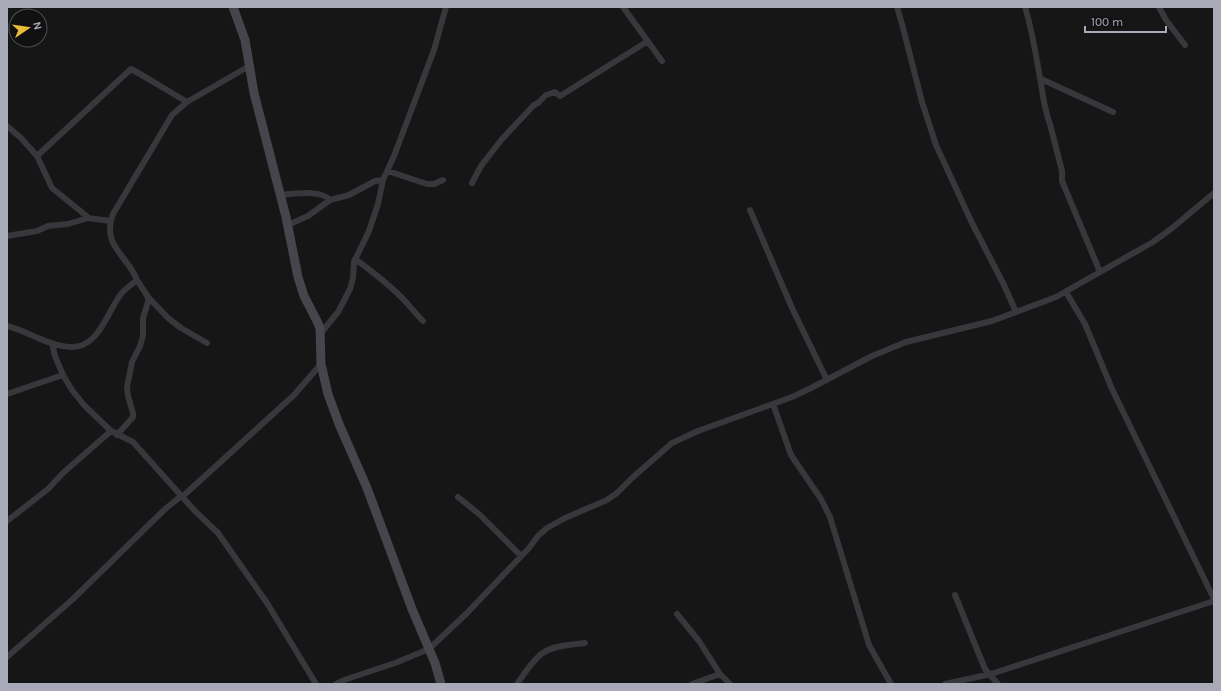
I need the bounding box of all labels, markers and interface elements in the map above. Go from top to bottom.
north arrow [8,8,48,48]
scale bar [1085,8,1166,34]
text: 100 m [1091,15,1123,29]
text: N [30,21,44,31]

